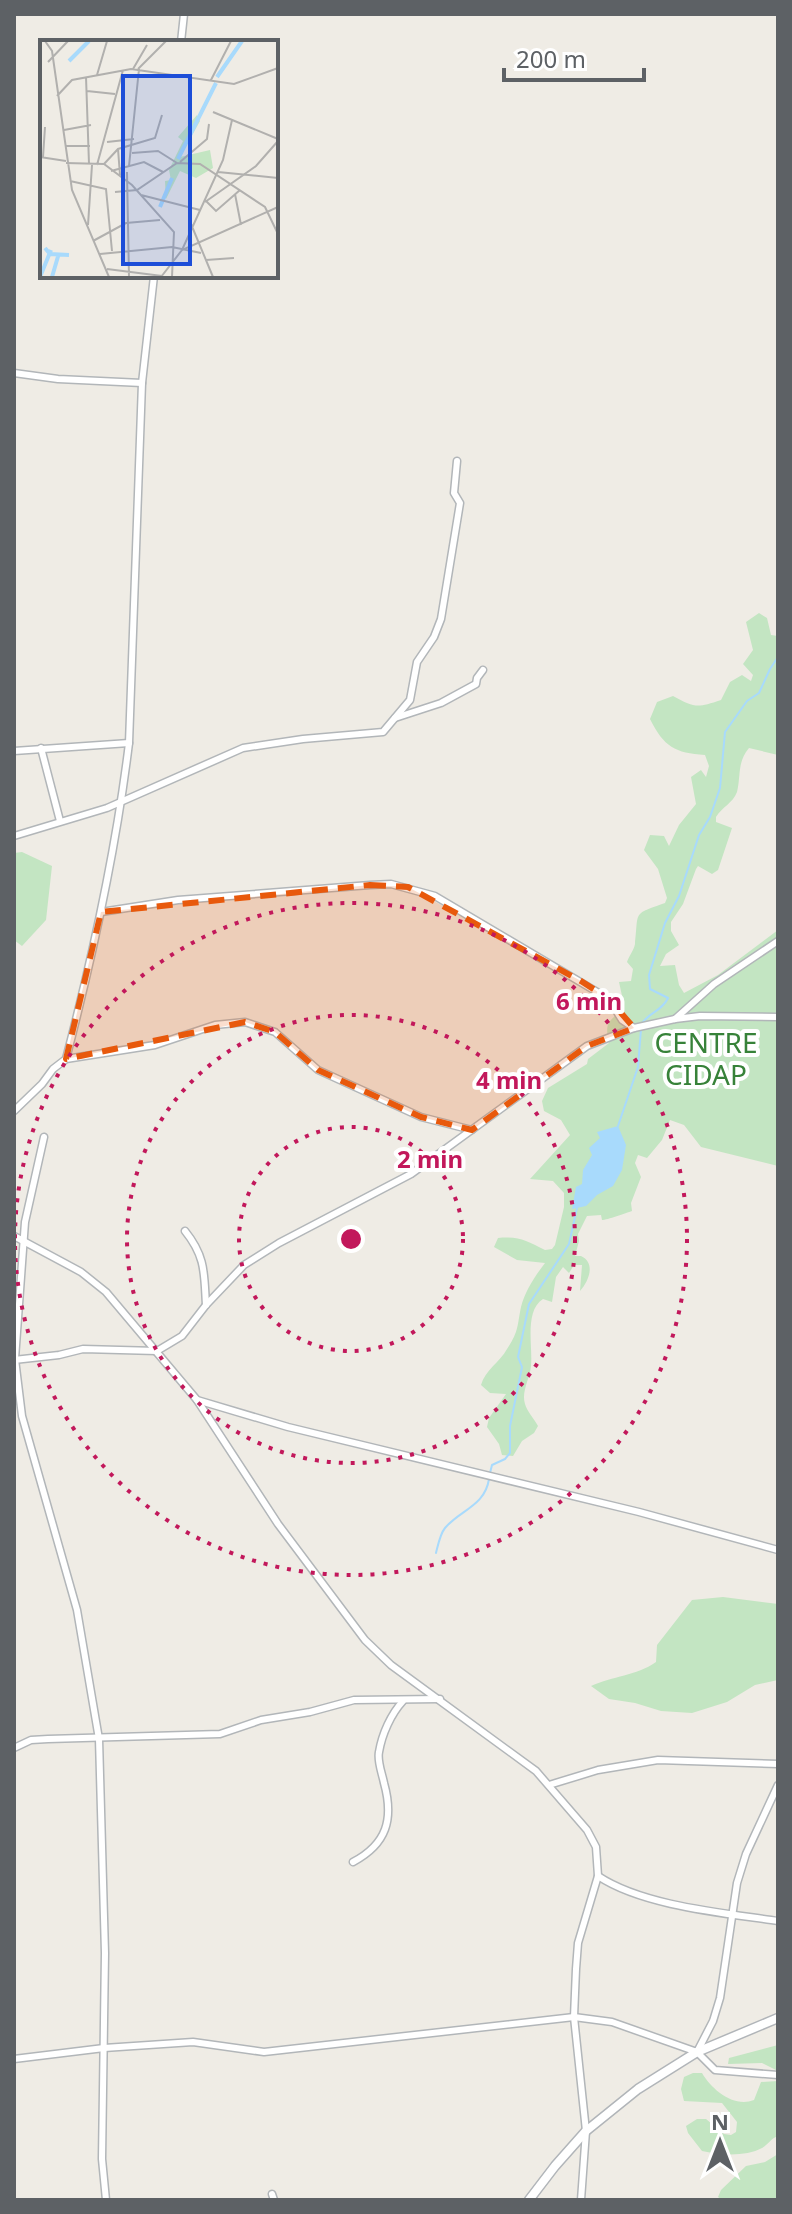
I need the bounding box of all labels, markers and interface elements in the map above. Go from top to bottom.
scale bar [504,32,644,82]
inset map [40,40,278,278]
text: 200 m [516,42,586,75]
text: 6 min [556,984,622,1017]
park label: CENTRE CIDAP [654,1023,758,1093]
text: 4 min [476,1063,542,1096]
text: 2 min [397,1142,463,1175]
centre of rings [337,1225,365,1253]
north arrow [680,2102,760,2182]
text: N [711,2106,729,2136]

